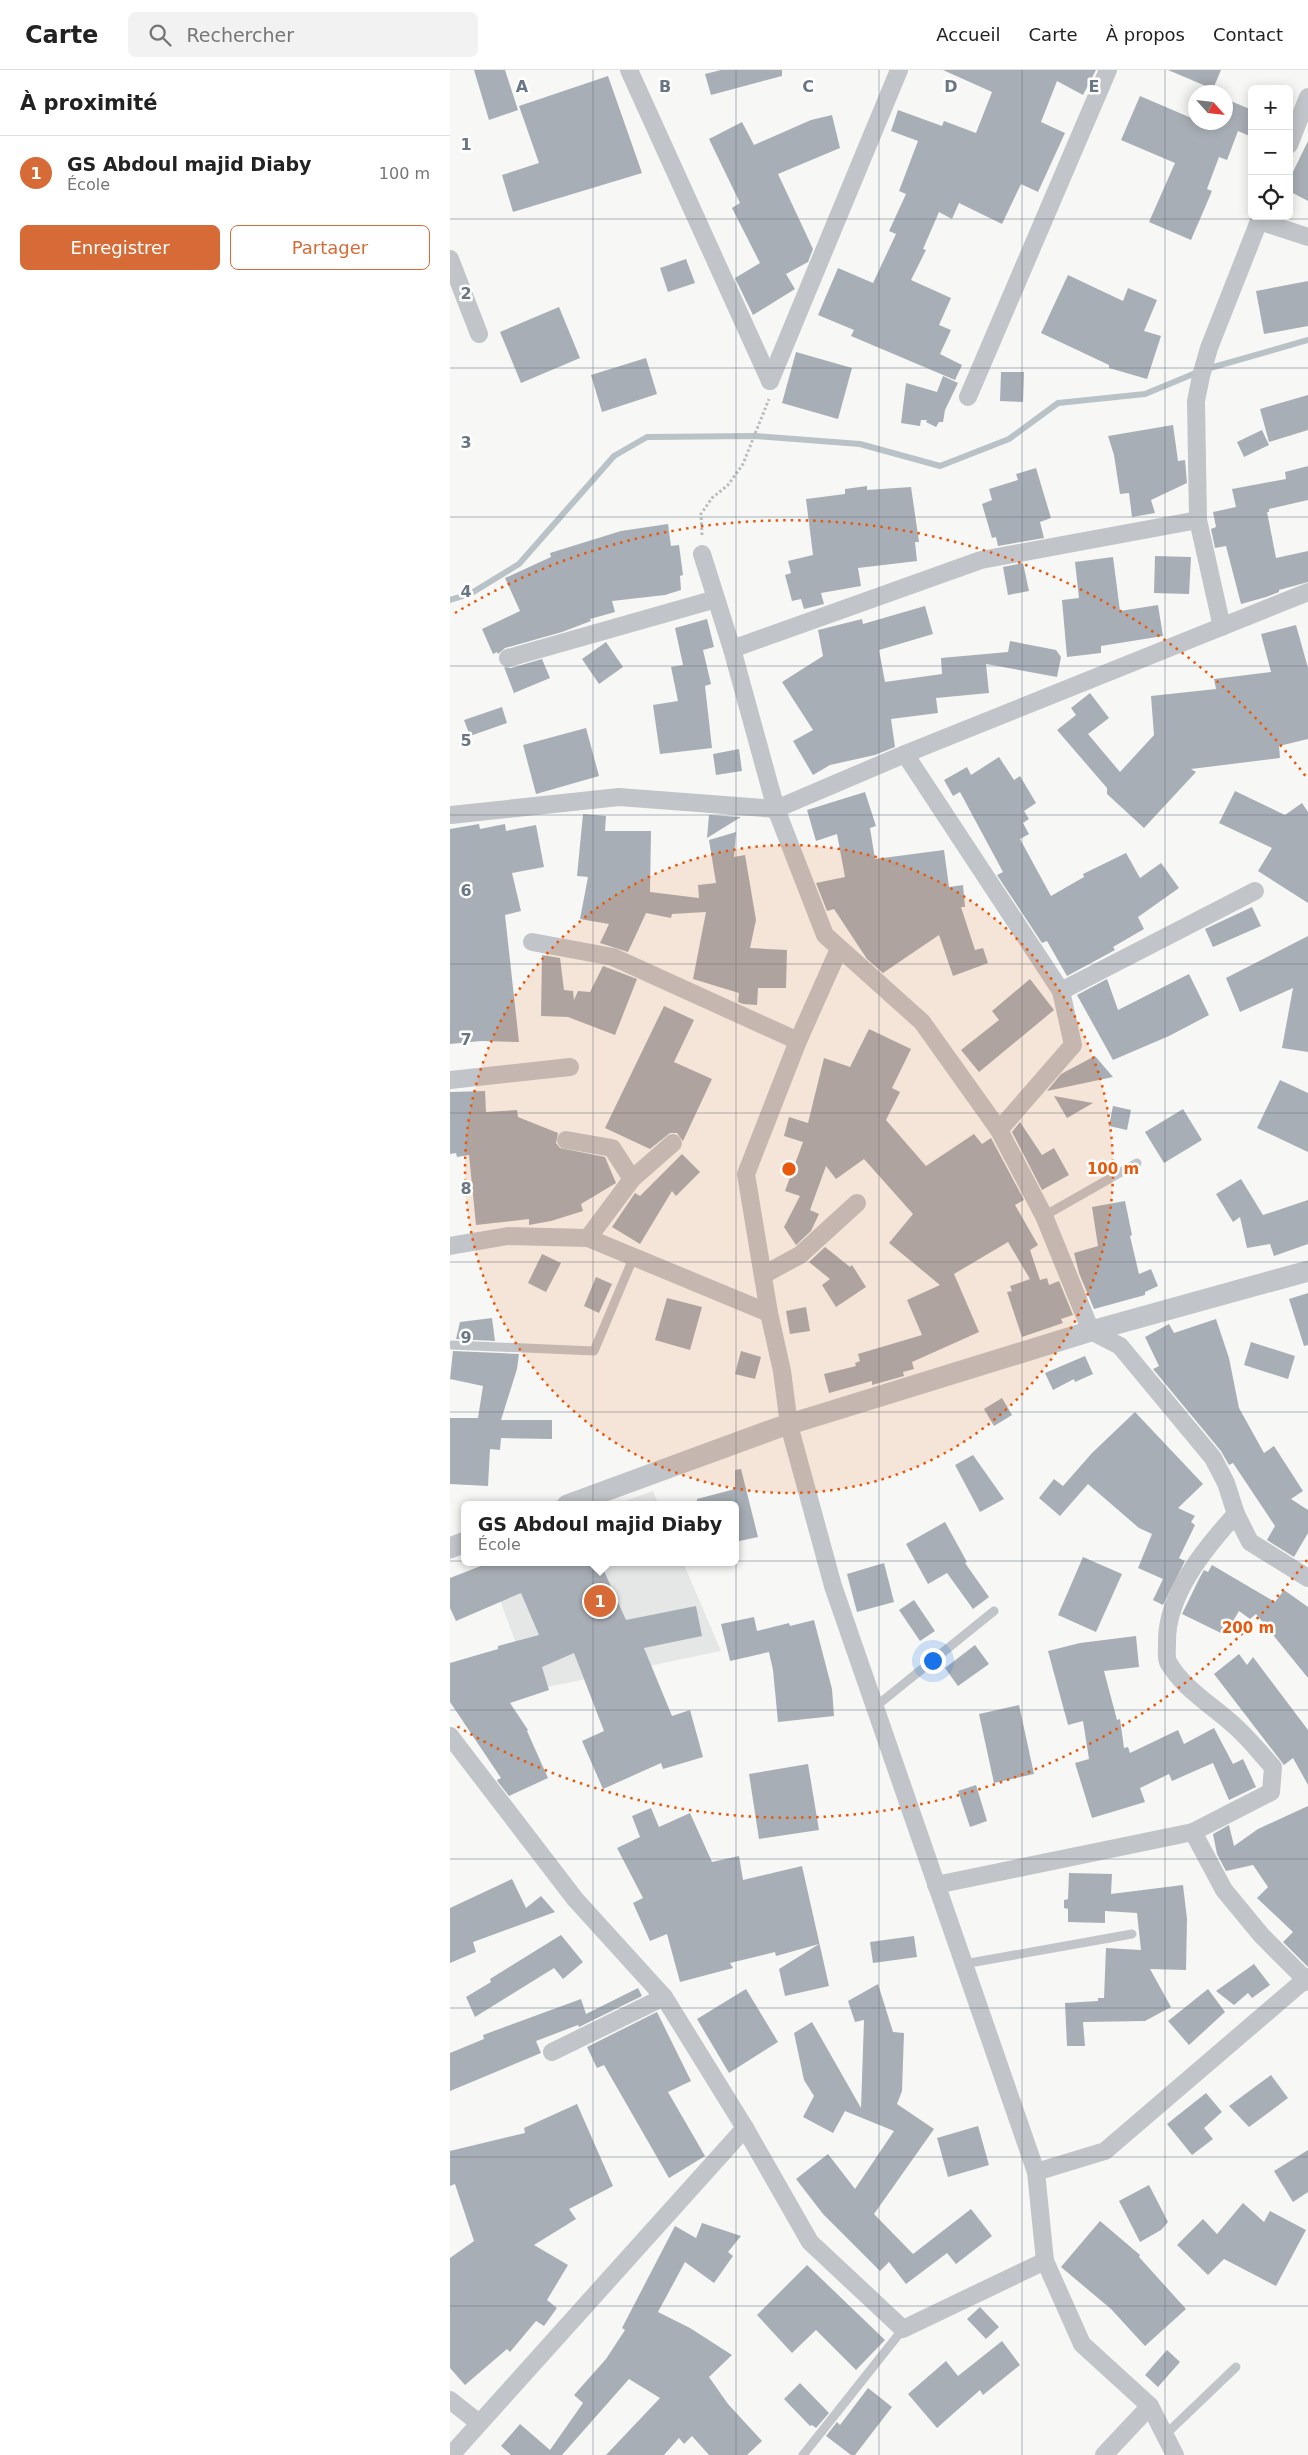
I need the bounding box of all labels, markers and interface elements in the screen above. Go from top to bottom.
search box [128,12,478,57]
text: Carte [25,21,98,49]
icon: search [146,21,174,49]
text: Rechercher [186,24,294,46]
text: Accueil [936,24,1001,45]
text: Carte [1029,24,1078,45]
text: À propos [1106,24,1185,45]
text: Contact [1213,24,1283,45]
text: A [516,77,529,96]
text: B [659,77,671,96]
text: C [802,77,814,96]
text: D [944,77,958,96]
text: E [1089,77,1099,96]
north arrow [1188,85,1233,130]
map controls [1248,85,1293,220]
button: + [1248,85,1293,130]
text: À proximité [20,91,157,115]
button: − [1248,130,1293,175]
text: 1 [460,135,472,154]
text: GS Abdoul majid Diaby [67,153,311,175]
text: 1 [30,164,42,183]
text: 100 m [379,164,430,183]
text: École [67,175,110,194]
button: locate [1248,175,1293,220]
button: Enregistrer [20,225,220,270]
button: Partager [230,225,430,270]
text: 2 [460,284,472,303]
text: 3 [460,433,472,452]
text: 4 [460,582,472,601]
text: 5 [460,731,472,750]
text: 6 [460,881,472,900]
text: 7 [460,1030,472,1049]
centre of rings [780,1160,798,1178]
text: 100 m [1087,1160,1139,1178]
text: 8 [460,1179,472,1198]
text: 9 [460,1328,472,1347]
popup [461,1501,739,1566]
text: GS Abdoul majid Diaby [478,1513,722,1535]
text: École [478,1535,521,1554]
pin: 1 [584,1582,616,1620]
text: 200 m [1222,1619,1274,1637]
your location [920,1648,946,1674]

